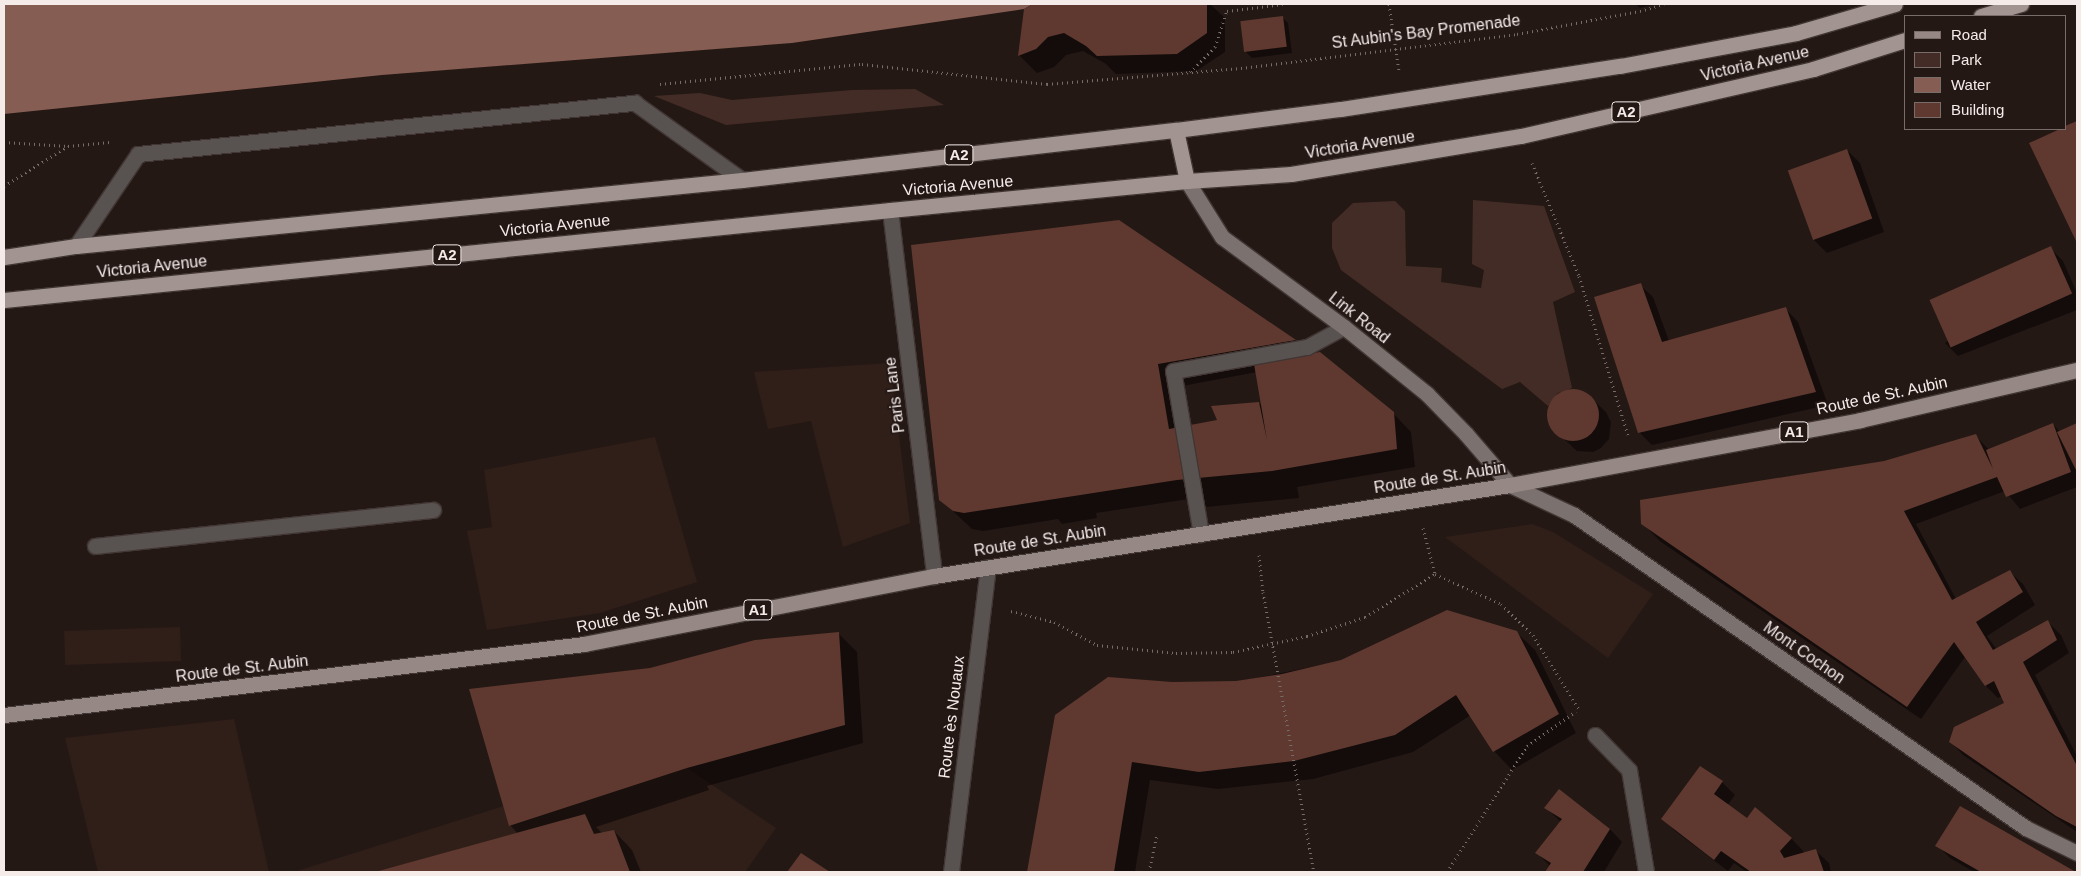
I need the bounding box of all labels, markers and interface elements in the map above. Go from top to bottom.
street label: St Aubin's Bay Promenade [1330,11,1522,53]
legend [1904,15,2066,130]
text: Road [1951,26,1987,43]
street label: Victoria Avenue [1699,42,1811,86]
text: Park [1951,51,1982,68]
text: Water [1951,76,1990,93]
road number: A2 [1611,100,1641,124]
text: Building [1951,101,2004,118]
street label: Victoria Avenue [1303,127,1417,163]
road number: A2 [944,142,974,168]
street label: Victoria Avenue [902,172,1014,200]
street label: Victoria Avenue [499,211,611,241]
road number: A2 [432,242,462,268]
street label: Victoria Avenue [96,252,208,282]
street label: Link Road [1325,288,1393,348]
street label: Paris Lane [881,356,909,434]
street label: Route de St. Aubin [1814,373,1950,419]
road number: A1 [1779,420,1809,444]
street label: Route de St. Aubin [1372,458,1508,498]
street label: Route de St. Aubin [972,521,1108,561]
street label: Route de St. Aubin [574,593,710,637]
road number: A1 [743,598,773,622]
street label: Mont Cochon [1760,618,1848,688]
street label: Route de St. Aubin [174,651,310,687]
street label: Route ès Nouaux [935,654,969,780]

